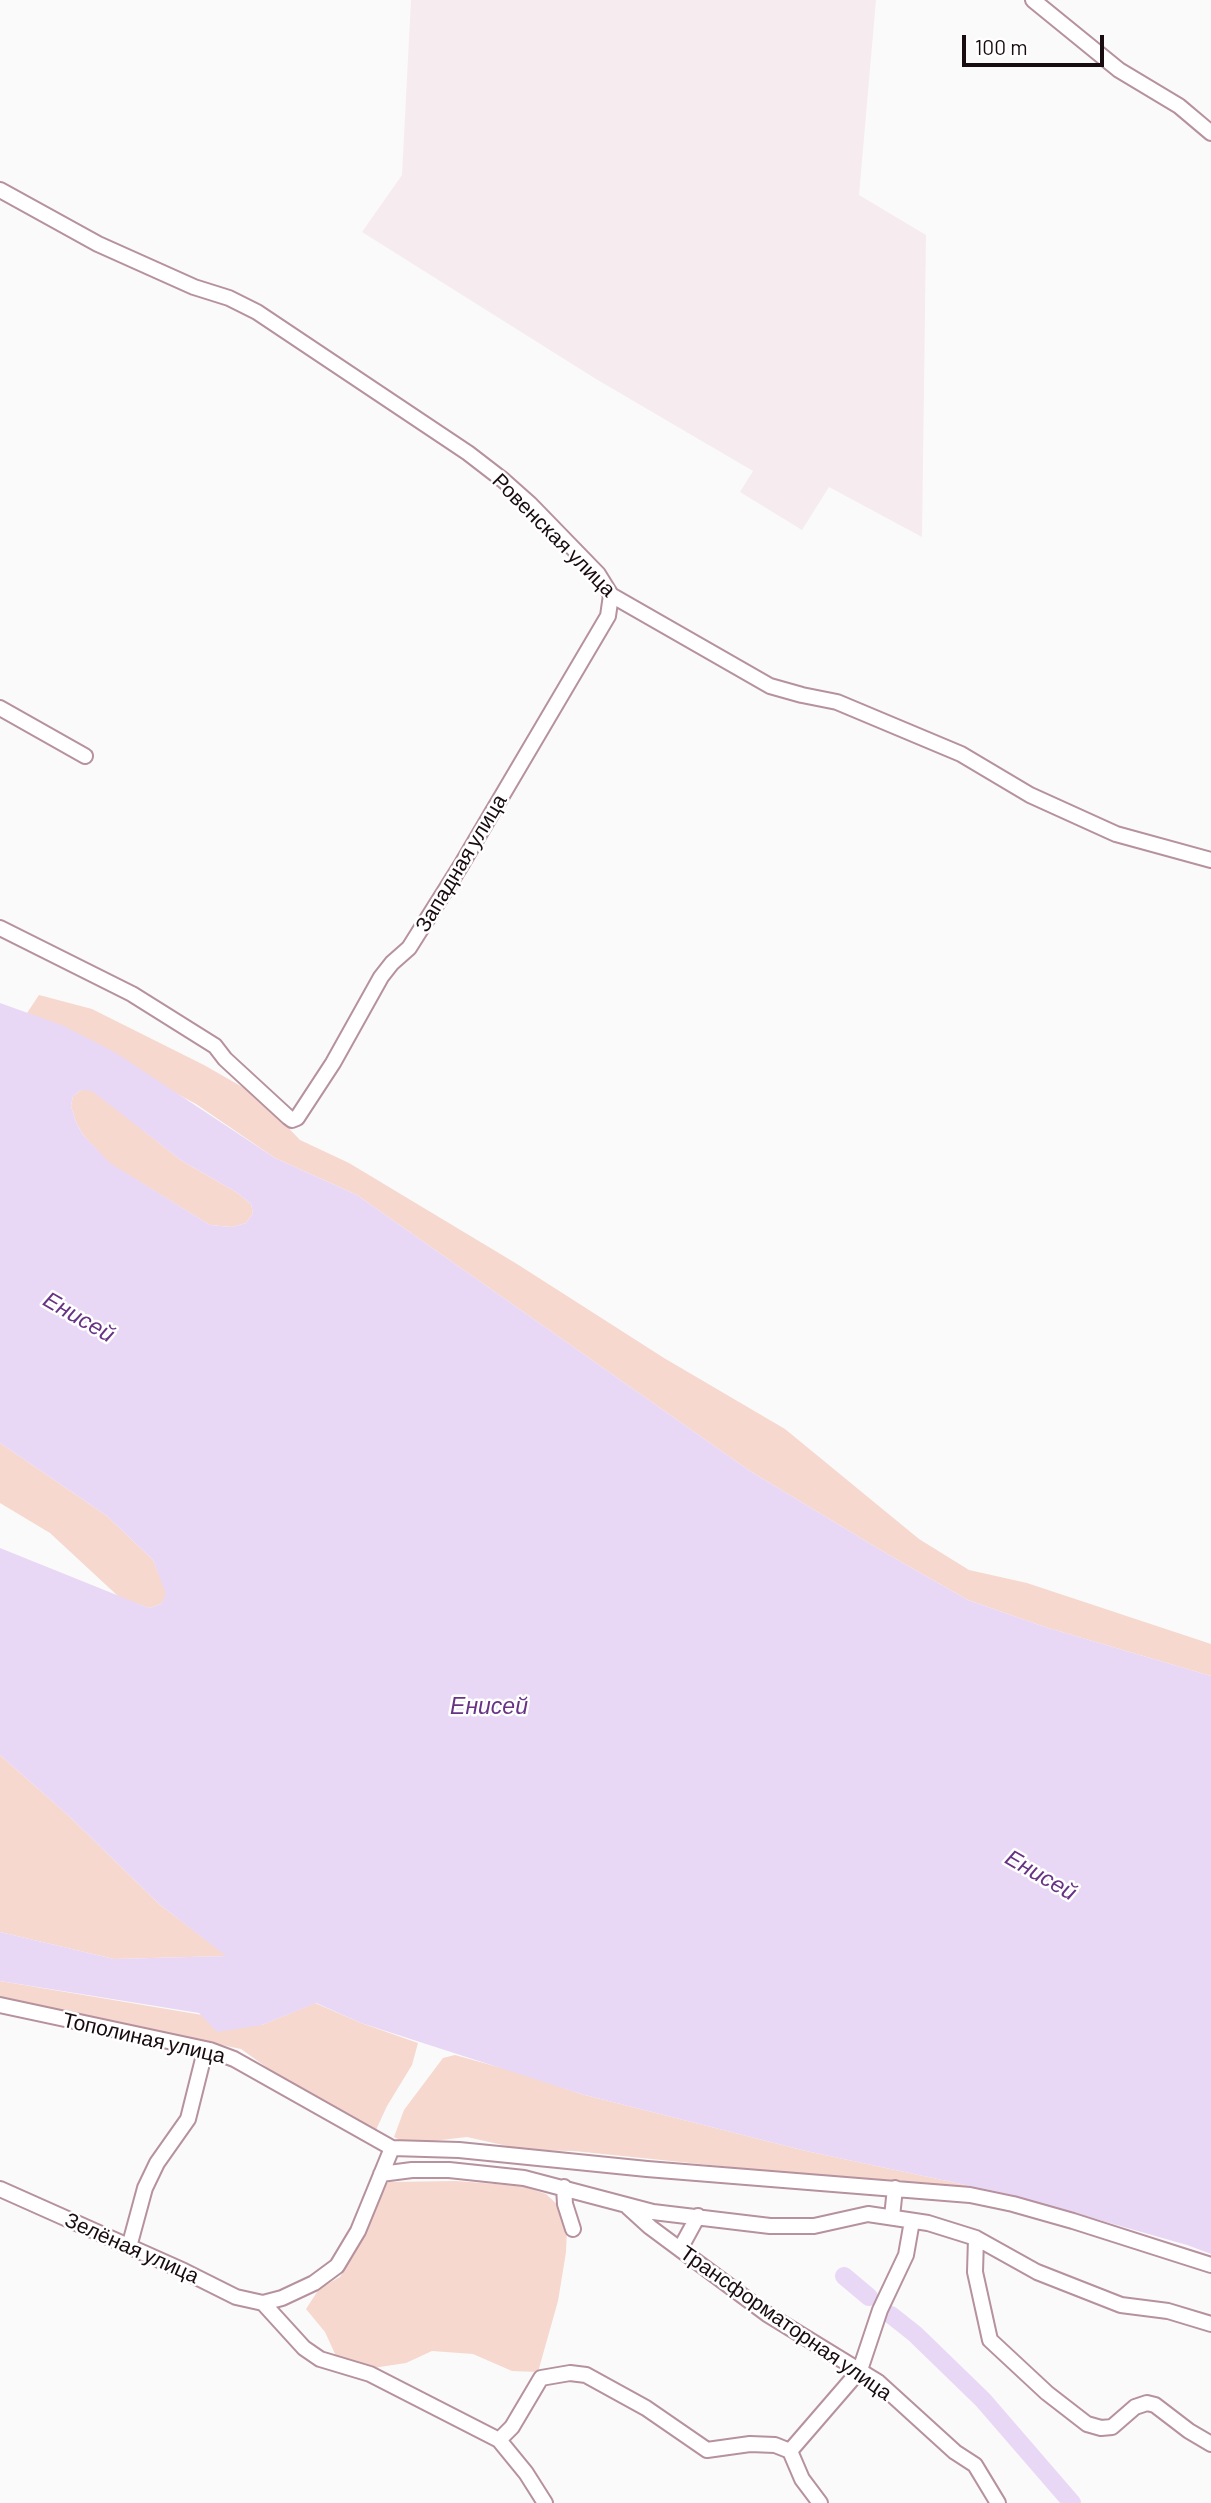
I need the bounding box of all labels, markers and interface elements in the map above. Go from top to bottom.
scale bar [966,21,1108,65]
text: 100 m [975,34,1028,59]
street label: Ровенская улица [487,468,621,602]
street label: Западная улица [410,790,512,936]
water label: Енисей [38,1286,120,1348]
water label: Енисей [450,1692,528,1720]
water label: Енисей [1000,1844,1082,1906]
street label: Тополиная улица [60,2007,228,2069]
street label: Зелёная улица [61,2207,203,2289]
street label: Трансформаторная улица [675,2240,897,2406]

